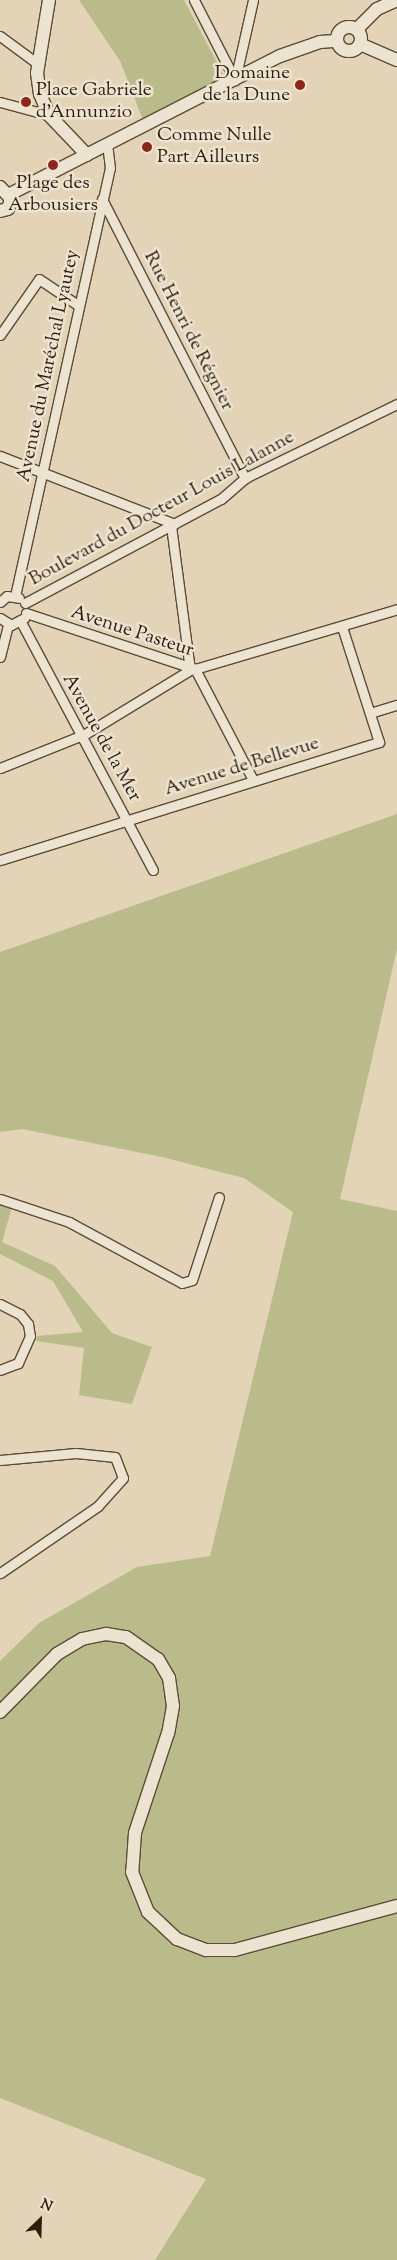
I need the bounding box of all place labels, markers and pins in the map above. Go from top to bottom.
place label: Domaine de la Dune [203,63,290,107]
marker: Domaine de la Dune [294,79,306,91]
place label: Place Gabriele d'Annunzio [36,80,152,124]
marker: Place Gabriele d'Annunzio [20,96,32,108]
place label: Comme Nulle Part Ailleurs [157,125,272,169]
marker: Comme Nulle Part Ailleurs [141,141,153,153]
marker: Plage des Arbousiers [47,159,59,171]
place label: Plage des Arbousiers [8,173,98,217]

